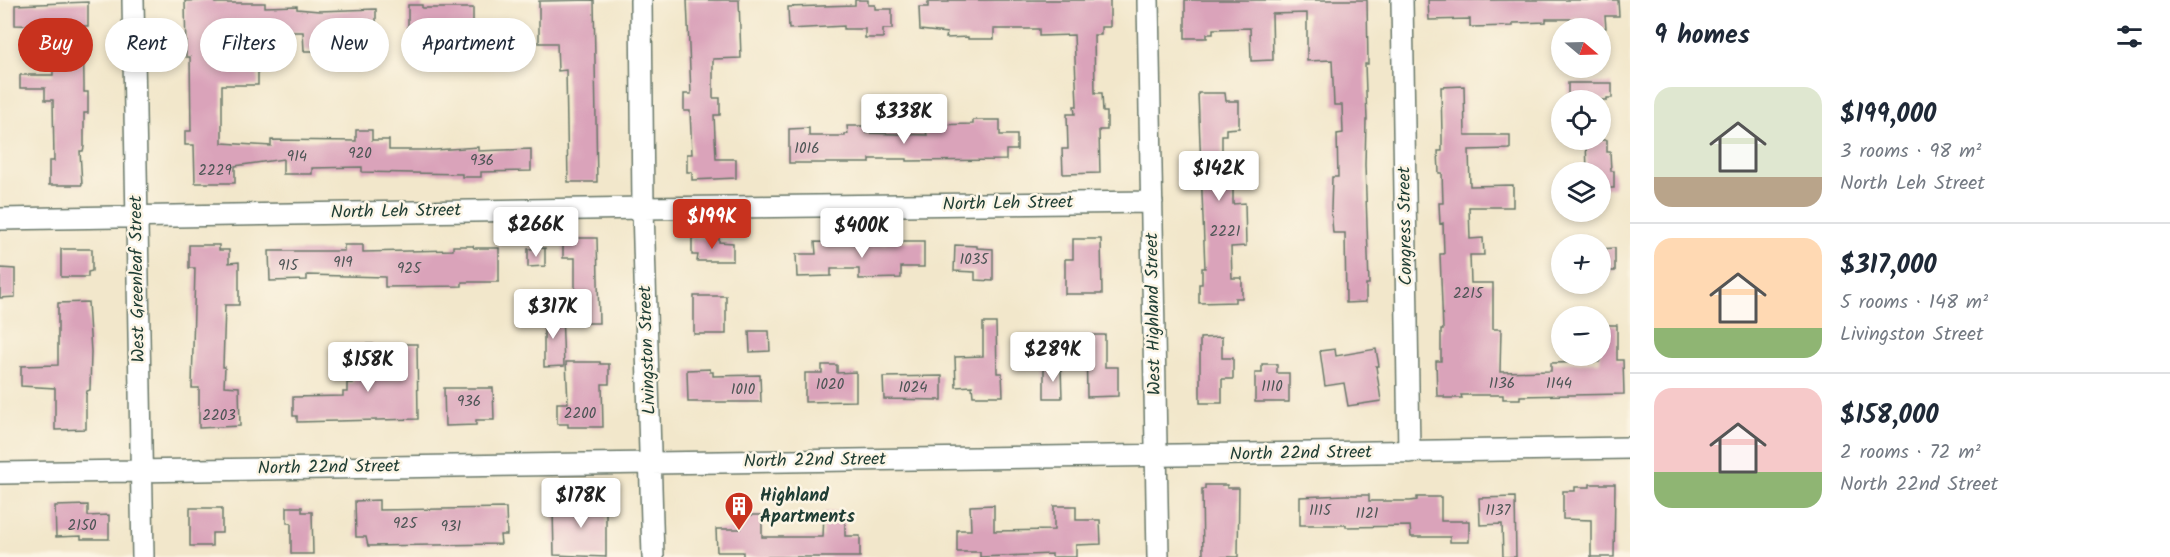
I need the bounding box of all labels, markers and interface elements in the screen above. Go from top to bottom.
text: 9 homes [1654,15,1750,57]
chip: Buy [18,18,93,72]
chip: Rent [105,18,188,72]
chip: Filters [200,18,297,72]
chip: New [309,18,389,72]
chip: Apartment [401,18,536,72]
north arrow [1551,18,1611,78]
map controls [1551,18,1611,366]
icon: filters [2113,20,2146,53]
button: locate [1551,90,1611,150]
pin: $338K [862,94,946,145]
text: $199,000 [1840,94,1936,136]
text: $338K [875,97,933,129]
icon: home [1702,111,1774,183]
text: 3 rooms · 98 m² [1840,136,1981,168]
house number: 1016 [794,137,820,161]
house number: 920 [348,142,372,166]
house number: 914 [287,145,307,169]
house number: 936 [470,149,494,173]
pin: $142K [1177,151,1261,202]
text: $142K [1193,154,1245,186]
house number: 2229 [198,159,232,183]
button: layers [1551,162,1611,222]
street label: Congress Street [1390,165,1422,286]
text: North Leh Street [1840,168,1985,200]
street label: North Leh Street [942,188,1075,220]
street label: West Greenleaf Street [122,194,154,363]
street label: North Leh Street [330,196,463,228]
pin: $199K [670,199,754,250]
text: $199K [687,202,737,234]
pin: $266K [494,207,578,258]
pin: $400K [820,208,904,259]
text: $266K [507,210,565,242]
text: $400K [834,211,890,243]
house number: 2221 [1210,220,1241,244]
street label: West Highland Street [1138,231,1170,396]
button: + [1551,234,1611,294]
text: $317,000 [1840,245,1937,287]
house number: 1035 [960,248,989,272]
house number: 919 [333,251,353,275]
house number: 915 [278,254,299,278]
house number: 925 [397,257,422,281]
icon: home [1702,262,1774,334]
house number: 2215 [1453,282,1484,306]
street label: Livingston Street [631,284,665,415]
text: 5 rooms · 148 m² [1840,287,1988,319]
pin: $317K [511,289,595,340]
text: $317K [528,292,578,324]
button: − [1551,306,1611,366]
text: Livingston Street [1840,319,1984,351]
pin: $289K [1011,332,1095,383]
text: $289K [1024,335,1082,367]
pin: $158K [326,342,410,393]
text: $158K [342,345,394,377]
house number: 1136 [1489,372,1515,396]
house number: 1144 [1546,372,1572,396]
house number: 1020 [816,373,845,397]
house number: 1110 [1261,375,1283,399]
house number: 1024 [898,376,928,400]
house number: 1010 [731,378,756,402]
house number: 936 [457,390,481,414]
text: $158,000 [1840,395,1939,437]
house number: 2200 [564,402,597,426]
house number: 2203 [202,404,236,428]
icon: home [1702,412,1774,484]
text: 2 rooms · 72 m² [1840,437,1981,469]
street label: North 22nd Street [1230,438,1374,470]
street label: North 22nd Street [744,445,888,477]
street label: North 22nd Street [258,452,402,484]
text: North 22nd Street [1840,469,1998,501]
pin: $178K [539,478,623,529]
text: $178K [555,481,607,513]
place label: Highland Apartments [760,482,855,532]
building icon: Highland Apartments [723,490,755,532]
house number: 1115 [1309,499,1332,523]
house number: 1137 [1486,499,1512,523]
house number: 1121 [1356,502,1379,526]
house number: 925 [393,512,418,536]
house number: 2150 [68,514,97,538]
house number: 931 [441,515,462,539]

